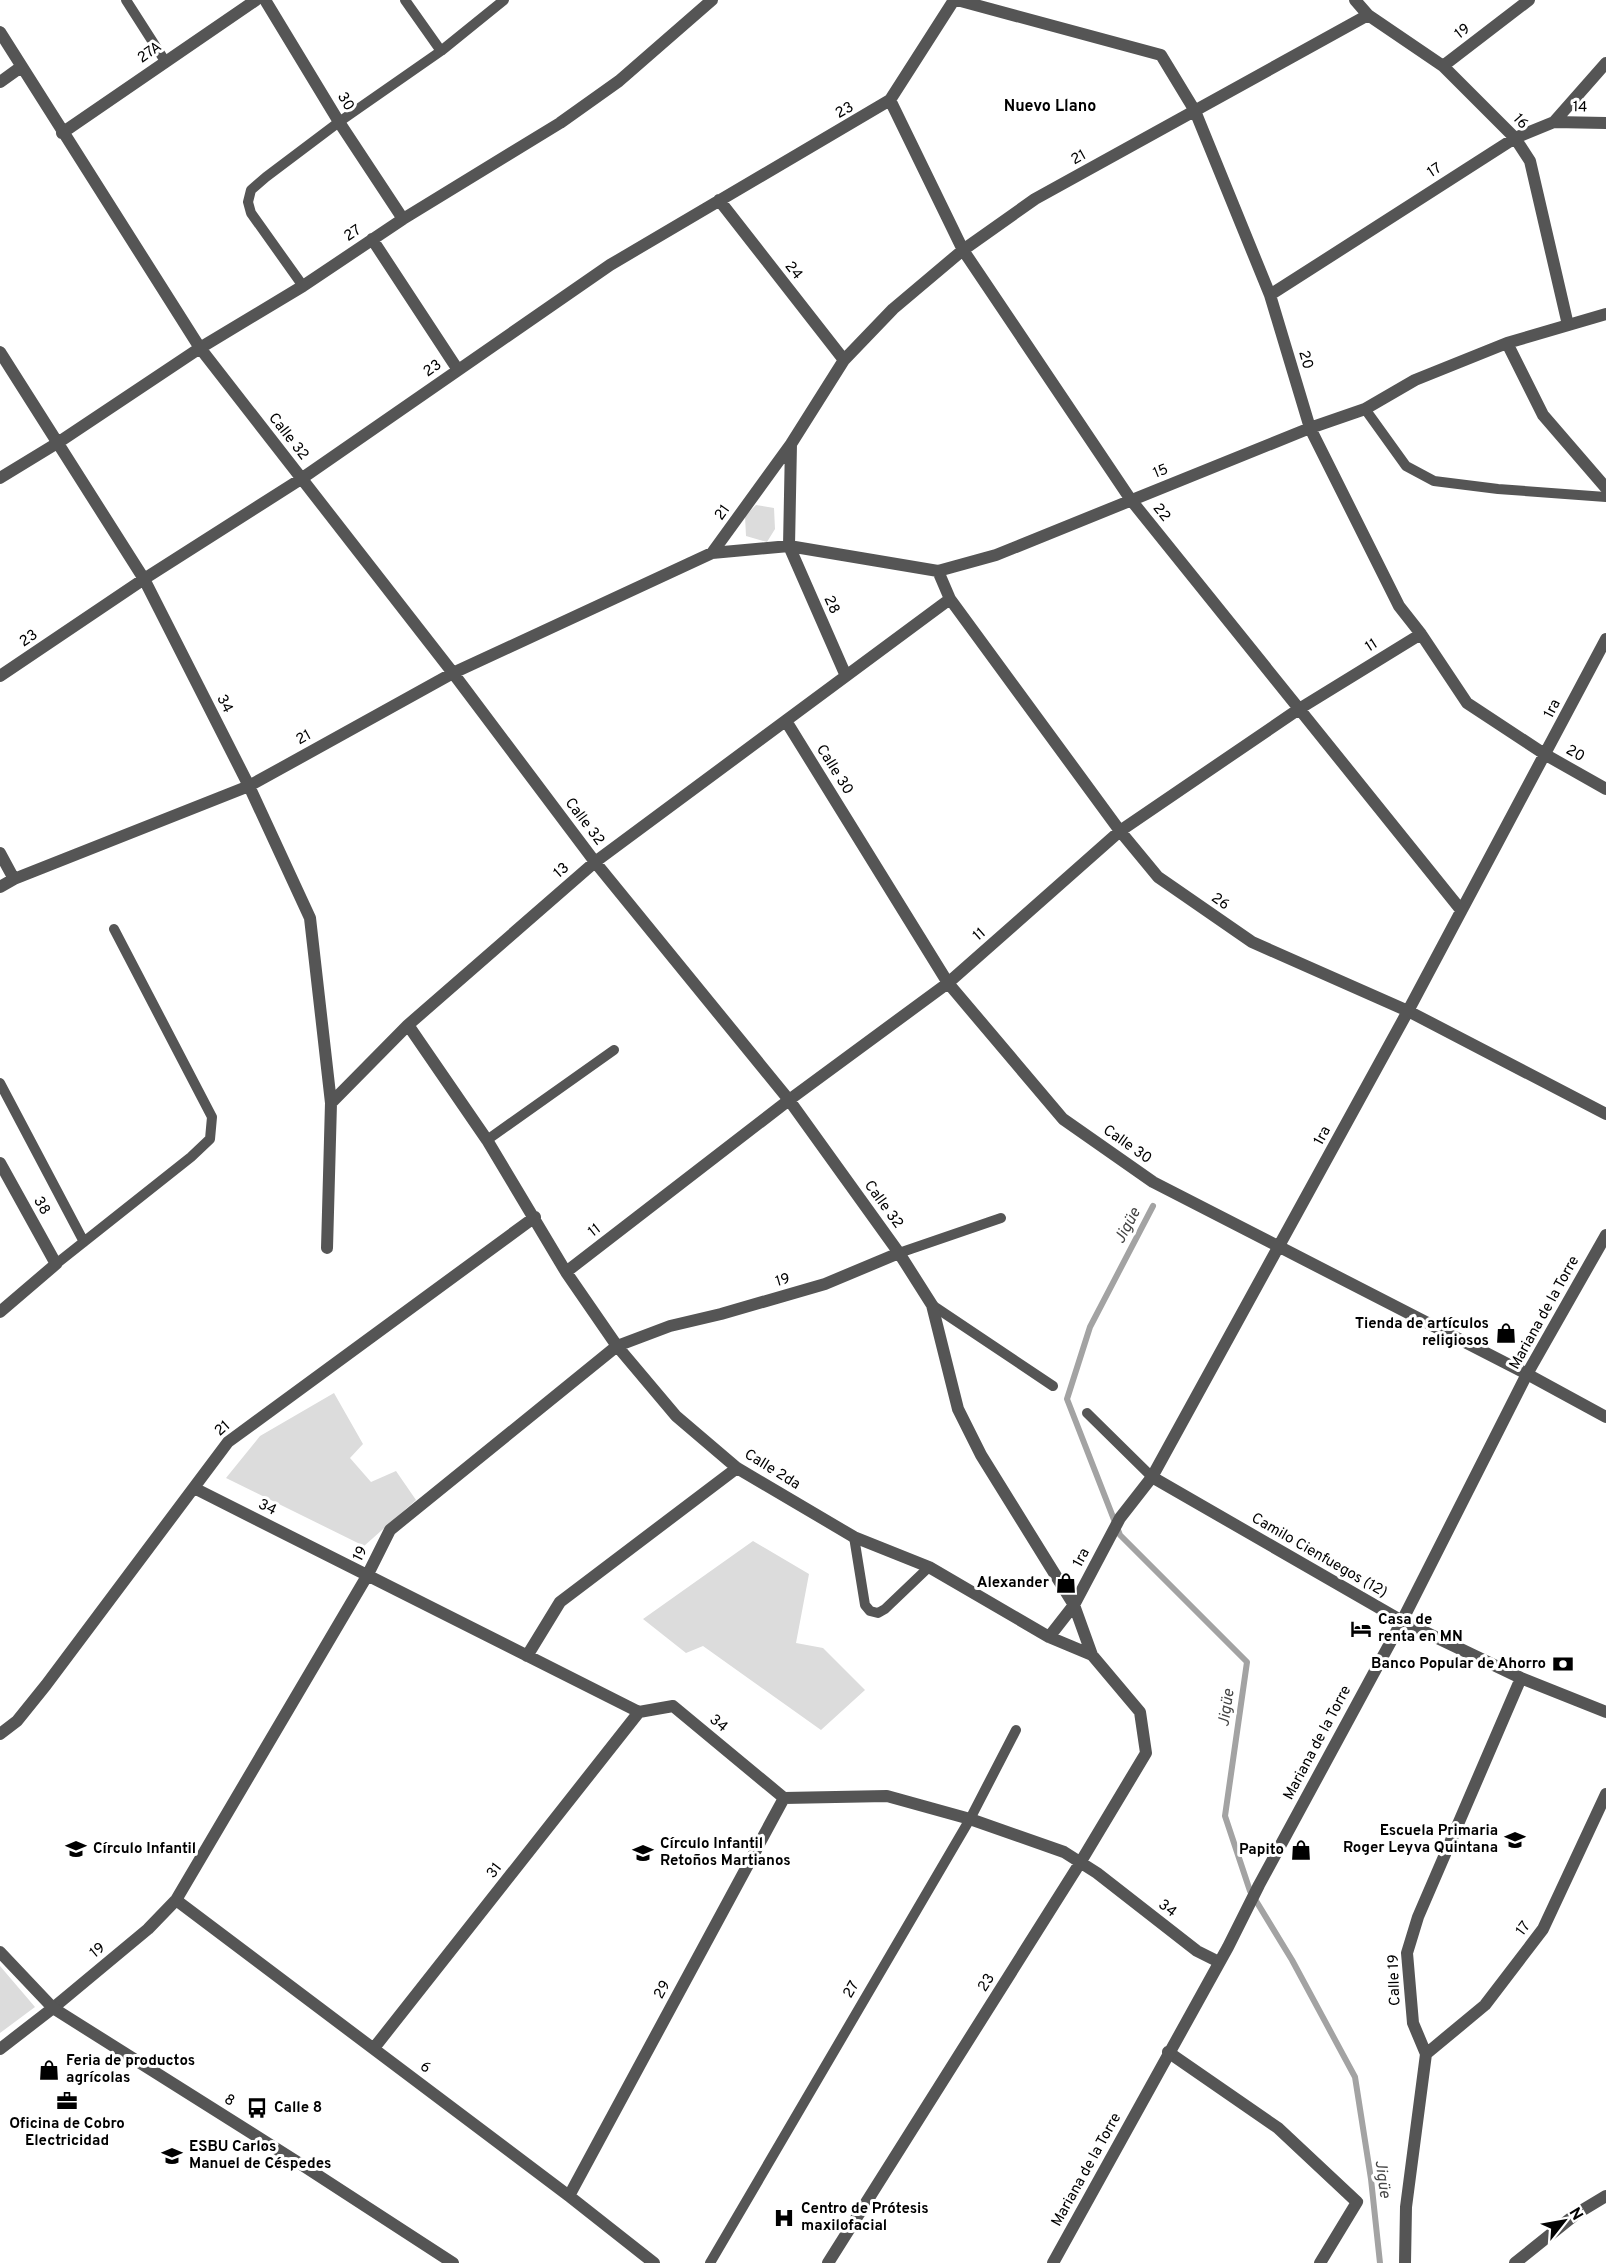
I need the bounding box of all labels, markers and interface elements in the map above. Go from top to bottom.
street label: 19 [1451,20,1475,44]
street label: 27A [134,38,166,68]
street label: 30 [332,89,358,115]
district label: Nuevo Llano [1004,97,1096,117]
street label: 23 [832,98,858,124]
street label: 14 [1573,98,1587,118]
street label: 16 [1508,110,1532,134]
street label: 21 [1068,146,1090,170]
street label: 17 [1424,159,1446,183]
street label: 27 [341,221,365,247]
street label: 24 [780,258,806,284]
street label: 20 [1293,348,1317,372]
street label: 23 [420,356,446,382]
street label: Calle 32 [264,409,312,465]
street label: 15 [1151,460,1171,484]
street label: 22 [1148,500,1174,526]
street label: 21 [711,501,735,525]
street label: 28 [819,593,843,617]
street label: 23 [16,626,42,652]
street label: 11 [1362,635,1382,657]
street label: 34 [211,692,237,716]
street label: 1ra [1540,696,1566,722]
street label: 21 [293,726,315,750]
street label: Calle 30 [811,741,857,799]
street label: 20 [1562,741,1588,767]
street label: Calle 32 [560,794,608,850]
street label: 13 [550,859,574,883]
street label: 26 [1207,889,1233,915]
street label: 11 [970,924,990,946]
street label: Calle 30 [1099,1121,1155,1169]
street label: 1ra [1310,1123,1336,1149]
street label: Calle 32 [859,1177,907,1233]
street label: 38 [28,1193,54,1219]
water label: Jigüe [1110,1204,1146,1247]
street label: 11 [585,1220,605,1242]
street label: Mariana de la Torre [1506,1253,1584,1373]
street label: 19 [773,1270,793,1292]
place label: Tienda de artículos religiosos [1355,1315,1489,1351]
shop icon: Tienda de artículos religiosos [1494,1321,1518,1345]
street label: 21 [211,1417,235,1441]
street label: Calle 2da [740,1445,804,1495]
street label: 34 [255,1495,279,1521]
street label: Camilo Cienfuegos (12) [1248,1509,1390,1603]
street label: 19 [349,1543,373,1565]
street label: 1ra [1069,1545,1095,1571]
shop icon: Alexander [1054,1571,1078,1595]
place label: Alexander [977,1574,1050,1593]
place label: Casa de renta en MN [1378,1611,1463,1647]
hotel icon: Casa de renta en MN [1349,1617,1373,1641]
bank icon: Banco Popular de Ahorro [1551,1652,1575,1676]
place label: Banco Popular de Ahorro [1371,1655,1546,1674]
street label: Mariana de la Torre [1280,1682,1356,1804]
water label: Jigüe [1214,1687,1240,1728]
street label: 34 [705,1711,731,1737]
place label: Escuela Primaria Roger Leyva Quintana [1343,1822,1498,1858]
school or university icon: Escuela Primaria Roger Leyva Quintana [1503,1828,1527,1852]
place label: Círculo Infantil Retoños Martianos [660,1835,791,1871]
school or university icon: Círculo Infantil [64,1837,88,1861]
shop icon: Papito [1289,1838,1313,1862]
place label: Círculo Infantil [93,1840,196,1859]
school or university icon: Círculo Infantil Retoños Martianos [631,1841,655,1865]
place label: Papito [1239,1841,1284,1860]
street label: 31 [483,1859,507,1883]
street label: 34 [1154,1896,1180,1922]
street label: 17 [1512,1918,1536,1940]
street label: 19 [86,1939,110,1963]
street label: Calle 19 [1385,1954,1405,2006]
street label: 23 [974,1970,1000,1996]
street label: 29 [650,1978,676,2002]
street label: 27 [840,1978,865,2002]
place label: Feria de productos agrícolas [66,2052,195,2088]
shop icon: Feria de productos agrícolas [37,2058,61,2082]
street label: 6 [416,2058,434,2078]
office icon: Oficina de Cobro Electricidad [55,2089,79,2113]
street label: 8 [220,2091,238,2111]
bus stop icon: Calle 8 [245,2096,269,2120]
place label: Calle 8 [274,2099,322,2118]
street label: Mariana de la Torre [1048,2110,1126,2230]
place label: Oficina de Cobro Electricidad [9,2115,125,2151]
place label: ESBU Carlos Manuel de Céspedes [189,2138,331,2174]
school or university icon: ESBU Carlos Manuel de Céspedes [160,2144,184,2168]
water label: Jigüe [1369,2159,1395,2200]
north arrow [1534,2191,1594,2251]
place label: Centro de Prótesis maxilofacial [801,2200,929,2236]
text: N [1564,2204,1587,2224]
hospital icon: Centro de Prótesis maxilofacial [772,2206,796,2230]

